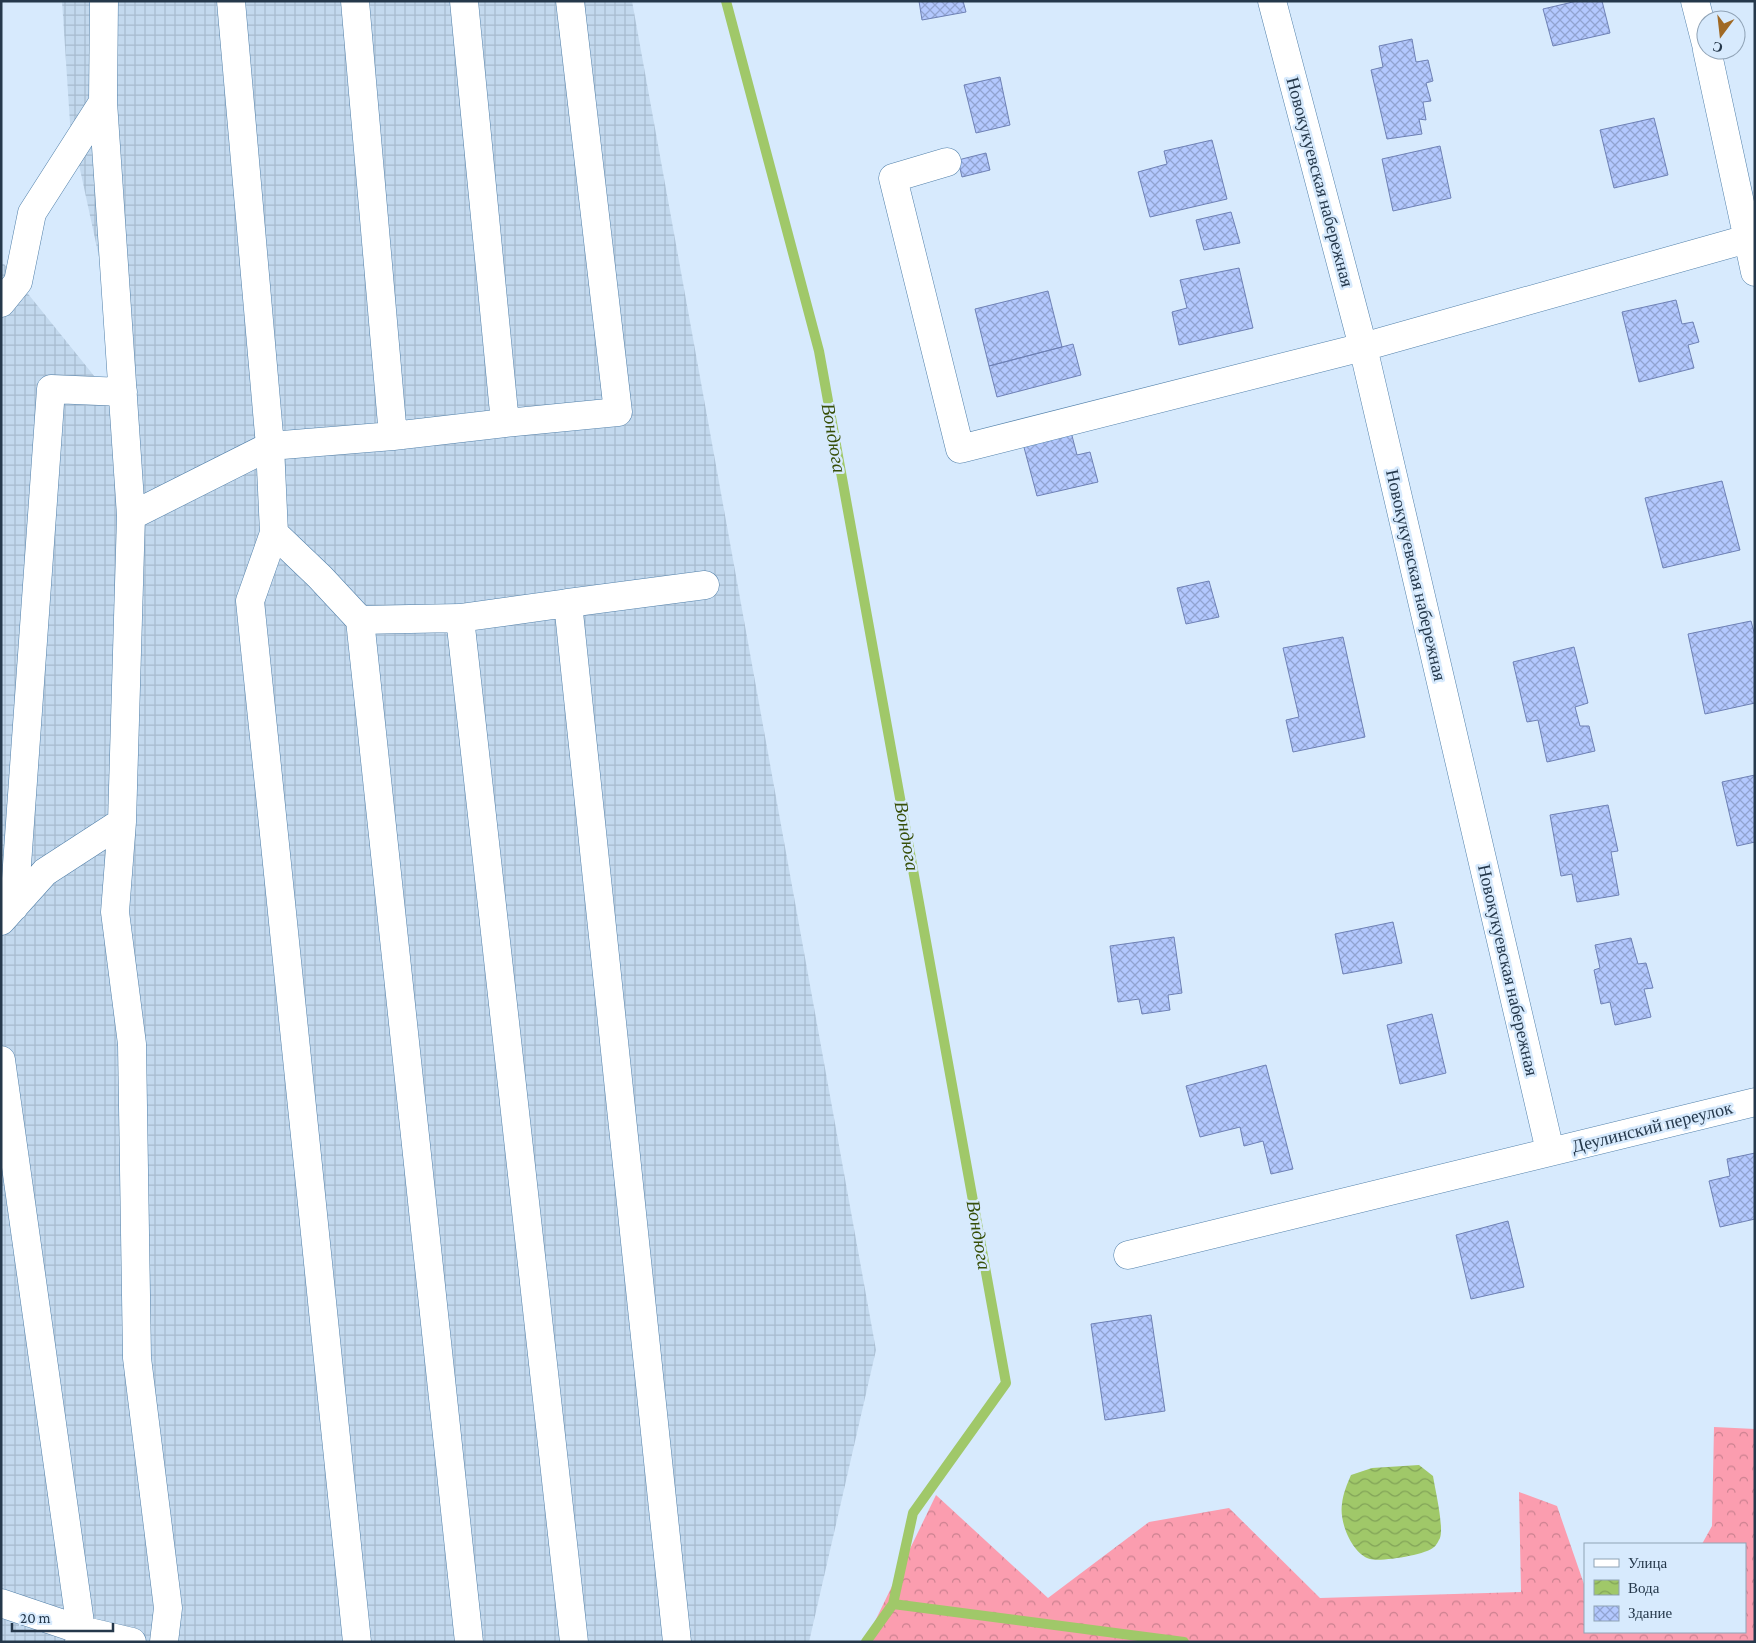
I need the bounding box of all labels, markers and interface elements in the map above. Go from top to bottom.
north arrow [1696,10,1746,60]
text: С [1711,39,1725,57]
street label: Новокукуевская набережная [1282,75,1358,289]
water label: Вондюга [818,401,850,475]
street label: Новокукуевская набережная [1382,467,1450,683]
water label: Вондюга [891,799,923,873]
street label: Новокукуевская набережная [1474,862,1542,1078]
street label: Деулинский переулок [1570,1097,1735,1157]
water label: Вондюга [963,1198,995,1272]
legend [1584,1543,1746,1633]
text: Улица [1628,1555,1667,1571]
text: Вода [1628,1580,1660,1596]
scale bar [12,1600,114,1632]
text: Здание [1628,1605,1672,1621]
text: 20 m [20,1610,51,1626]

